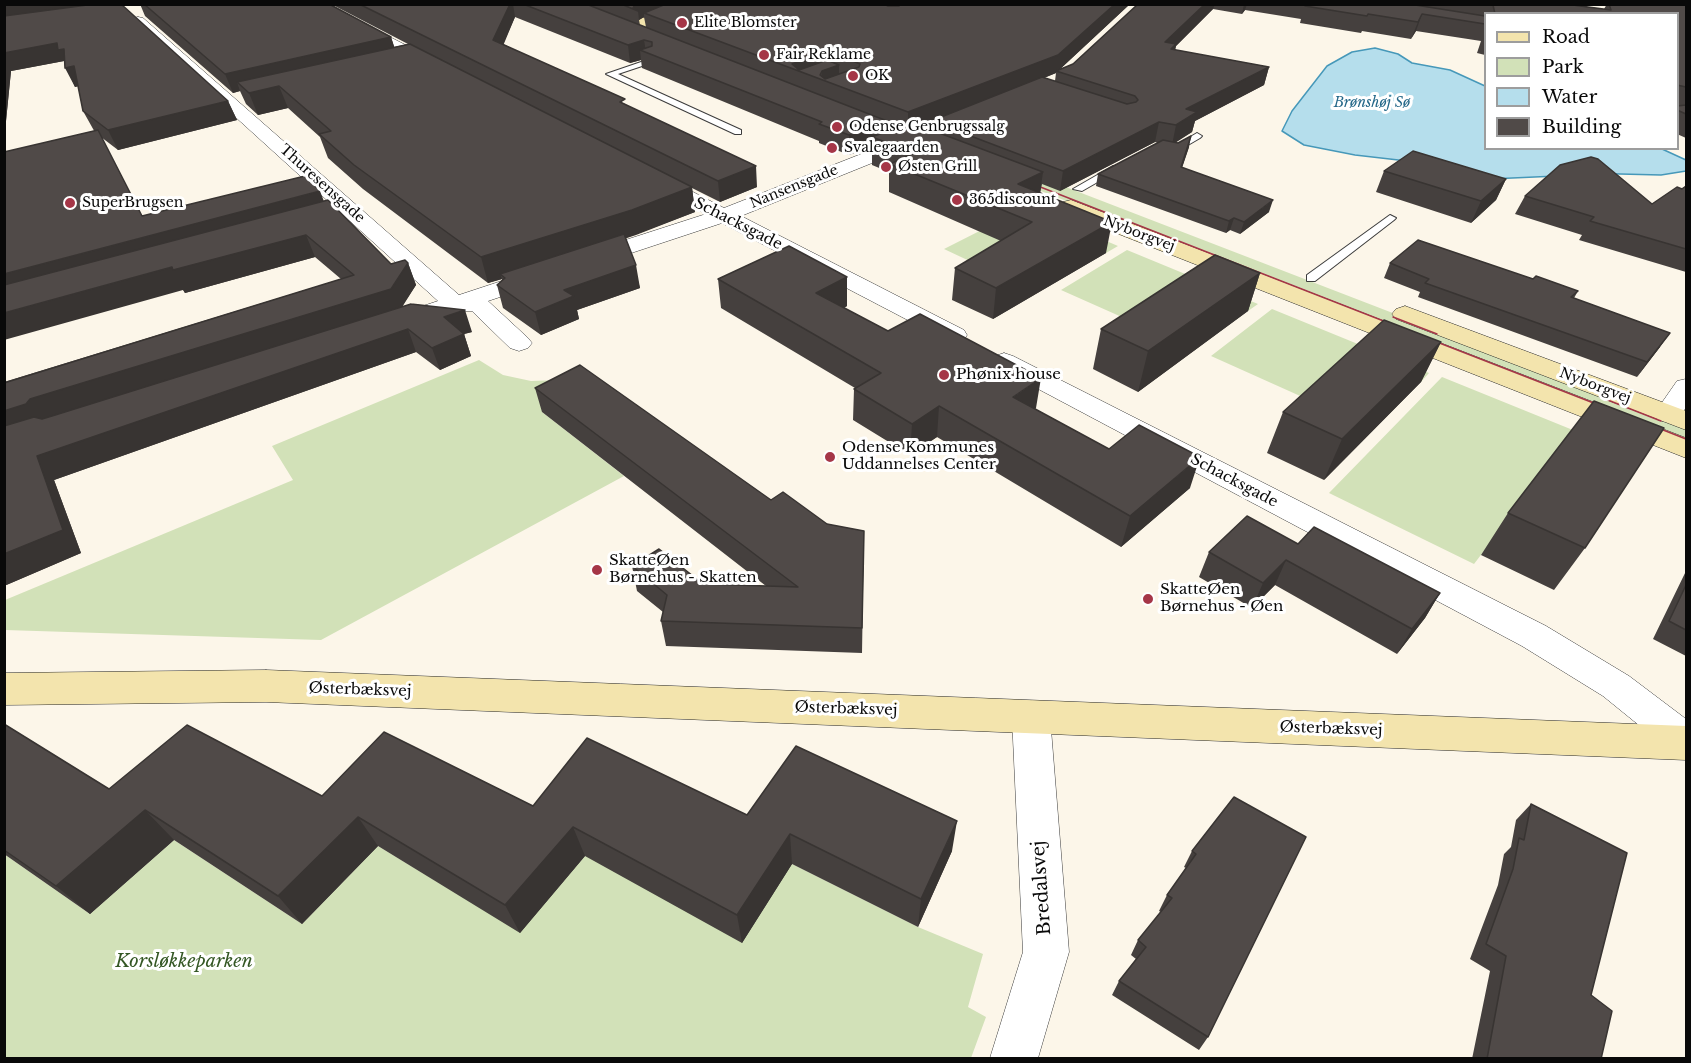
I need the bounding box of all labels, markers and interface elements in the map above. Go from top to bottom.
legend [1484,12,1679,150]
place label: Elite Blomster [694,15,797,31]
marker: Elite Blomster [675,16,689,30]
text: Road [1542,26,1590,48]
place label: Fair Reklame [776,47,871,63]
marker: Fair Reklame [757,48,771,62]
text: Park [1542,56,1584,78]
place label: OK [865,68,889,84]
marker: OK [846,69,860,83]
text: Water [1542,86,1597,108]
water label: Brønshøj Sø [1334,95,1410,111]
text: Building [1542,116,1621,138]
place label: Odense Genbrugssalg [849,119,1005,135]
marker: Odense Genbrugssalg [830,120,844,134]
place label: Svalegaarden [844,140,939,156]
street label: Thuresensgade [276,141,368,227]
marker: Svalegaarden [825,141,839,155]
place label: Østen Grill [898,159,977,175]
marker: Østen Grill [879,160,893,174]
street label: Nansensgade [748,162,840,212]
place label: 365discount [969,192,1056,208]
marker: 365discount [950,193,964,207]
street label: Schacksgade [691,194,785,254]
place label: SuperBrugsen [82,195,183,211]
marker: SuperBrugsen [63,196,77,210]
street label: Nyborgvej [1101,213,1177,255]
street label: Nyborgvej [1557,365,1633,407]
place label: Phønix house [956,366,1061,384]
marker: Phønix house [937,368,951,382]
place label: Odense Kommunes Uddannelses Center [842,439,996,474]
marker: Odense Kommunes Uddannelses Center [823,450,837,464]
street label: Schacksgade [1187,450,1281,512]
place label: SkatteØen Børnehus - Skatten [609,552,757,587]
marker: SkatteØen Børnehus - Skatten [590,563,604,577]
place label: SkatteØen Børnehus - Øen [1160,581,1283,616]
marker: SkatteØen Børnehus - Øen [1141,592,1155,606]
street label: Østerbæksvej [308,679,412,701]
street label: Østerbæksvej [794,698,898,720]
street label: Østerbæksvej [1279,718,1383,740]
street label: Bredalsvej [1028,840,1056,936]
park label: Korsløkkeparken [115,951,253,973]

